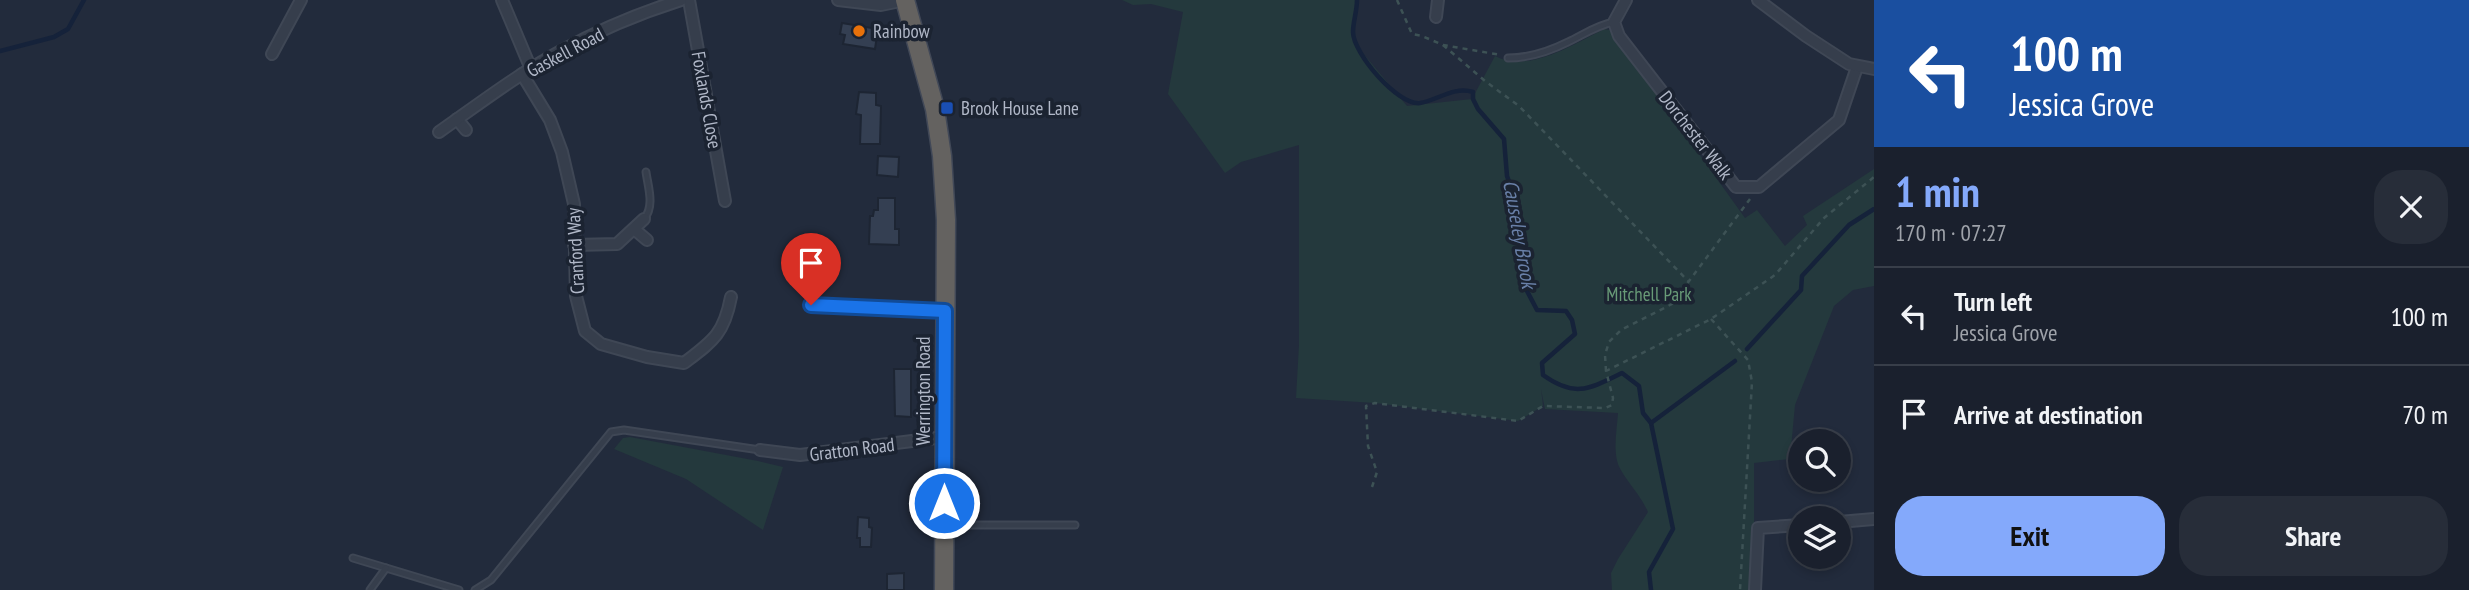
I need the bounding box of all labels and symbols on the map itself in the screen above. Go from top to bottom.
place label: Rainbow [873,19,930,43]
street label: Gaskell Road [522,22,608,82]
marker: Rainbow [851,23,867,39]
street label: Foxlands Close [687,50,727,151]
street label: Dorchester Walk [1654,86,1739,185]
place label: Brook House Lane [961,96,1079,120]
marker: Brook House Lane [939,100,955,116]
water label: Causeley Brook [1497,178,1543,293]
street label: Cranford Way [561,206,589,295]
pin [781,233,841,305]
park label: Mitchell Park [1606,282,1692,306]
street label: Werrington Road [911,336,935,446]
street label: Gratton Road [808,432,896,466]
position arrow [907,466,981,540]

